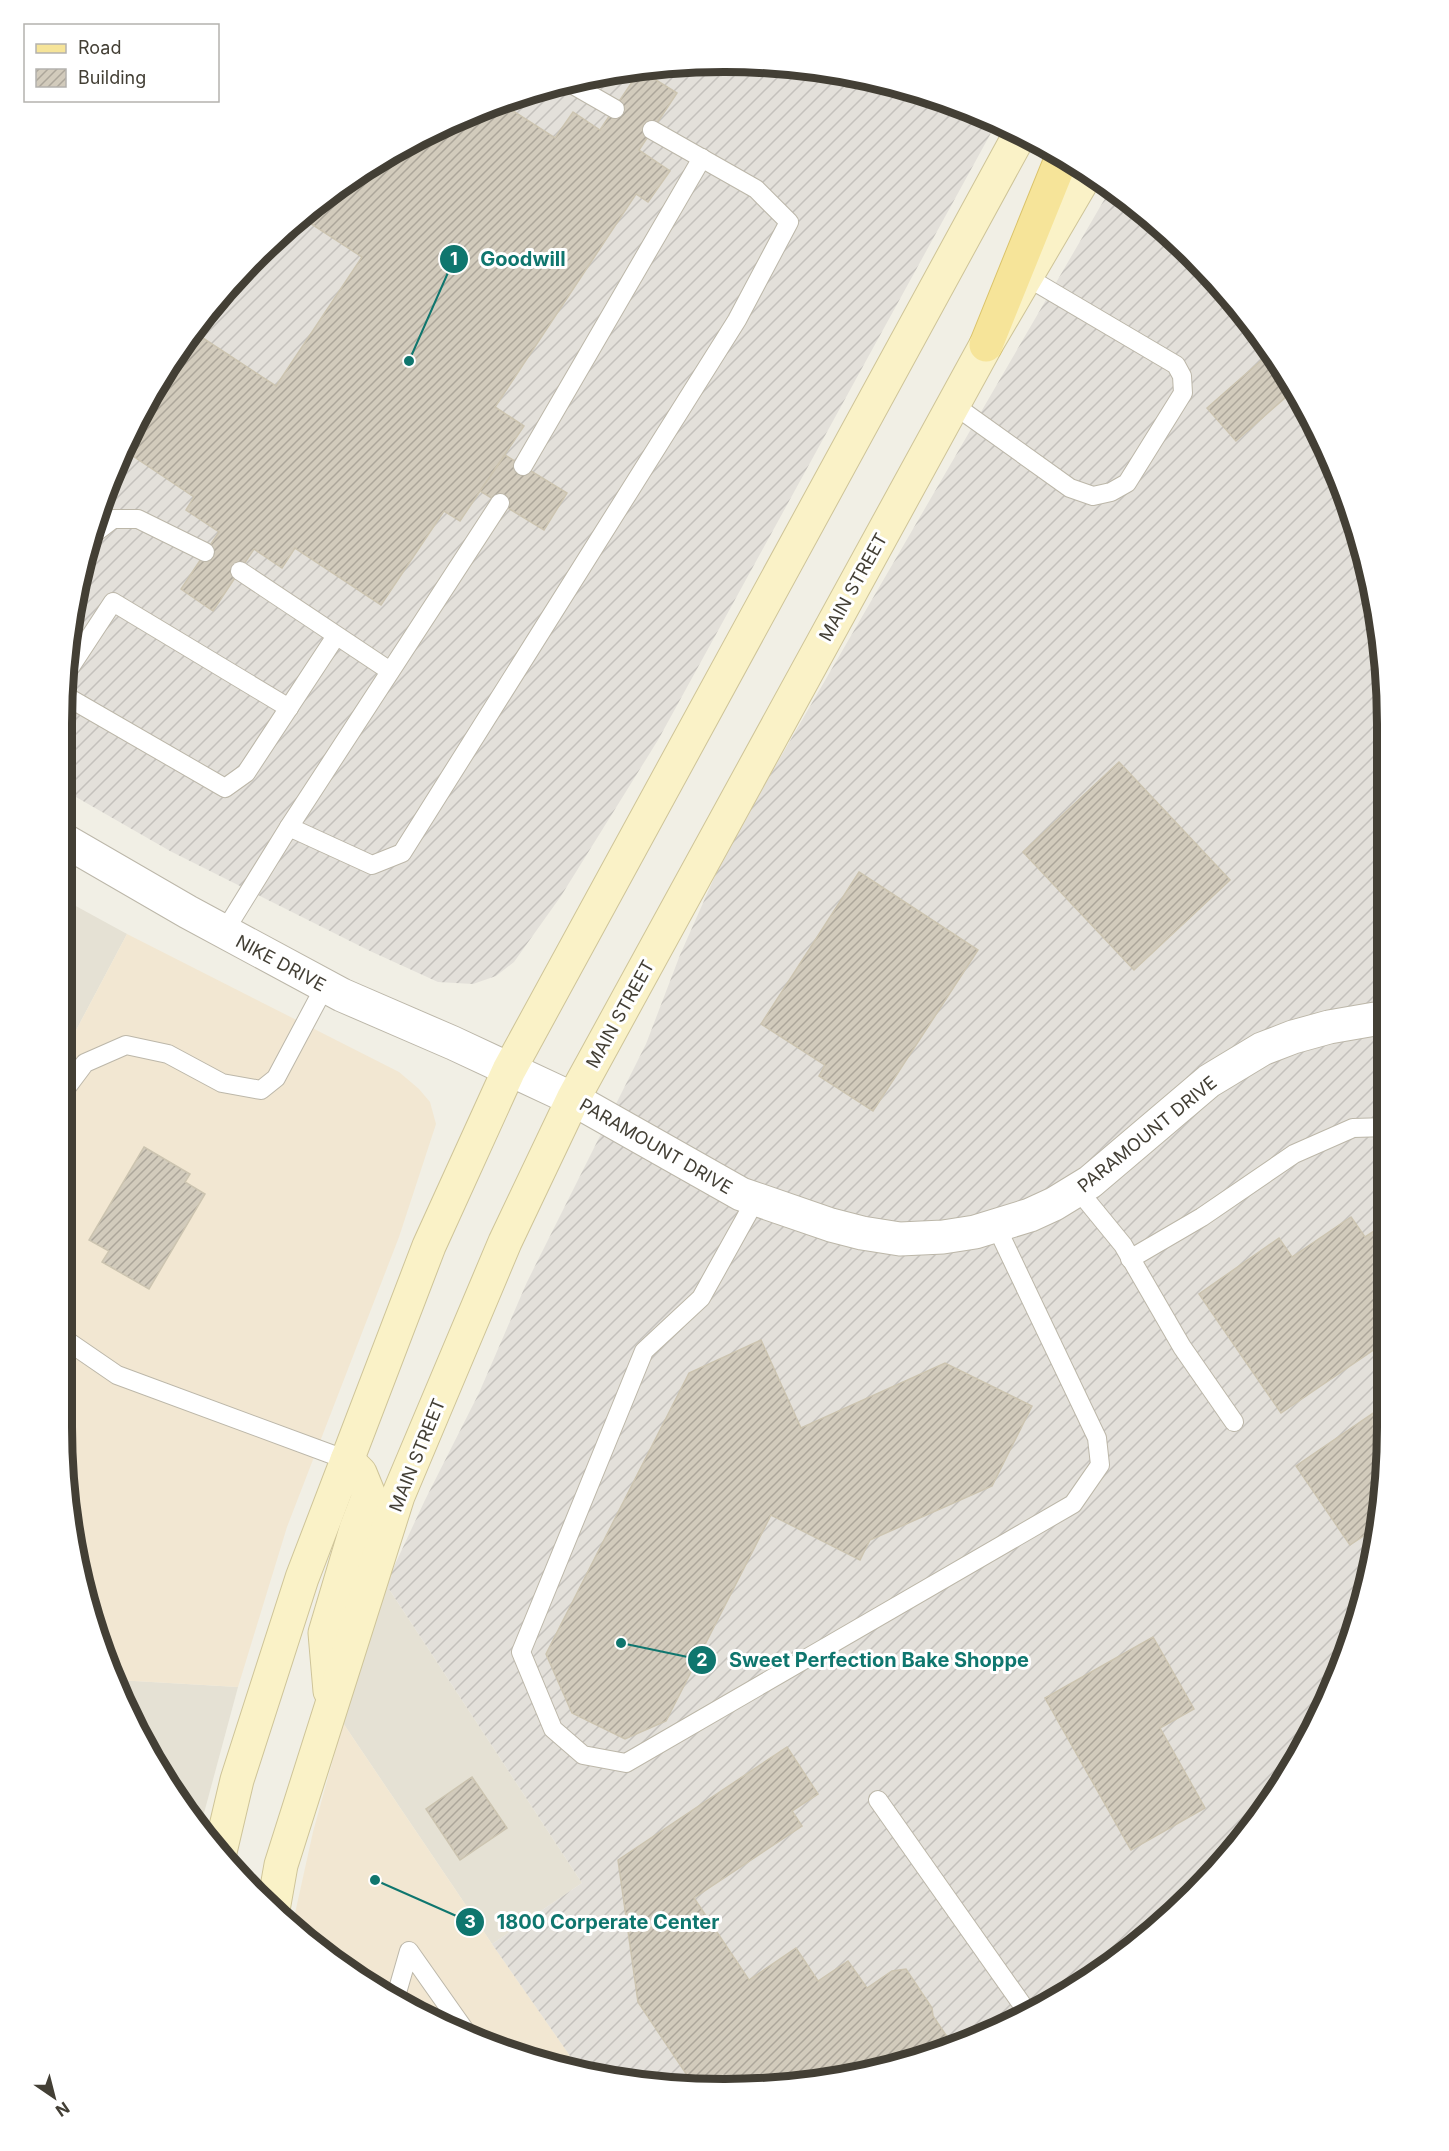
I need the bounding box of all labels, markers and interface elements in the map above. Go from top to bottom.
legend [24,24,219,102]
text: Road [78,37,121,58]
text: Building [78,67,146,88]
callout: Goodwill [439,240,578,278]
text: Goodwill [480,247,566,271]
text: 1 [450,248,458,269]
street label: MAIN STREET [815,529,891,645]
street label: NIKE DRIVE [232,930,330,996]
street label: MAIN STREET [582,956,658,1072]
street label: PARAMOUNT DRIVE [1073,1071,1221,1197]
street label: PARAMOUNT DRIVE [576,1094,736,1198]
street label: MAIN STREET [385,1395,449,1515]
callout: Sweet Perfection Bake Shoppe [687,1641,1041,1679]
text: Sweet Perfection Bake Shoppe [729,1648,1029,1672]
text: 2 [696,1649,708,1670]
callout: 1800 Corperate Center [455,1903,732,1941]
text: 1800 Corperate Center [497,1910,719,1934]
text: 3 [464,1911,476,1932]
north arrow [24,2067,84,2127]
text: N [52,2098,73,2121]

